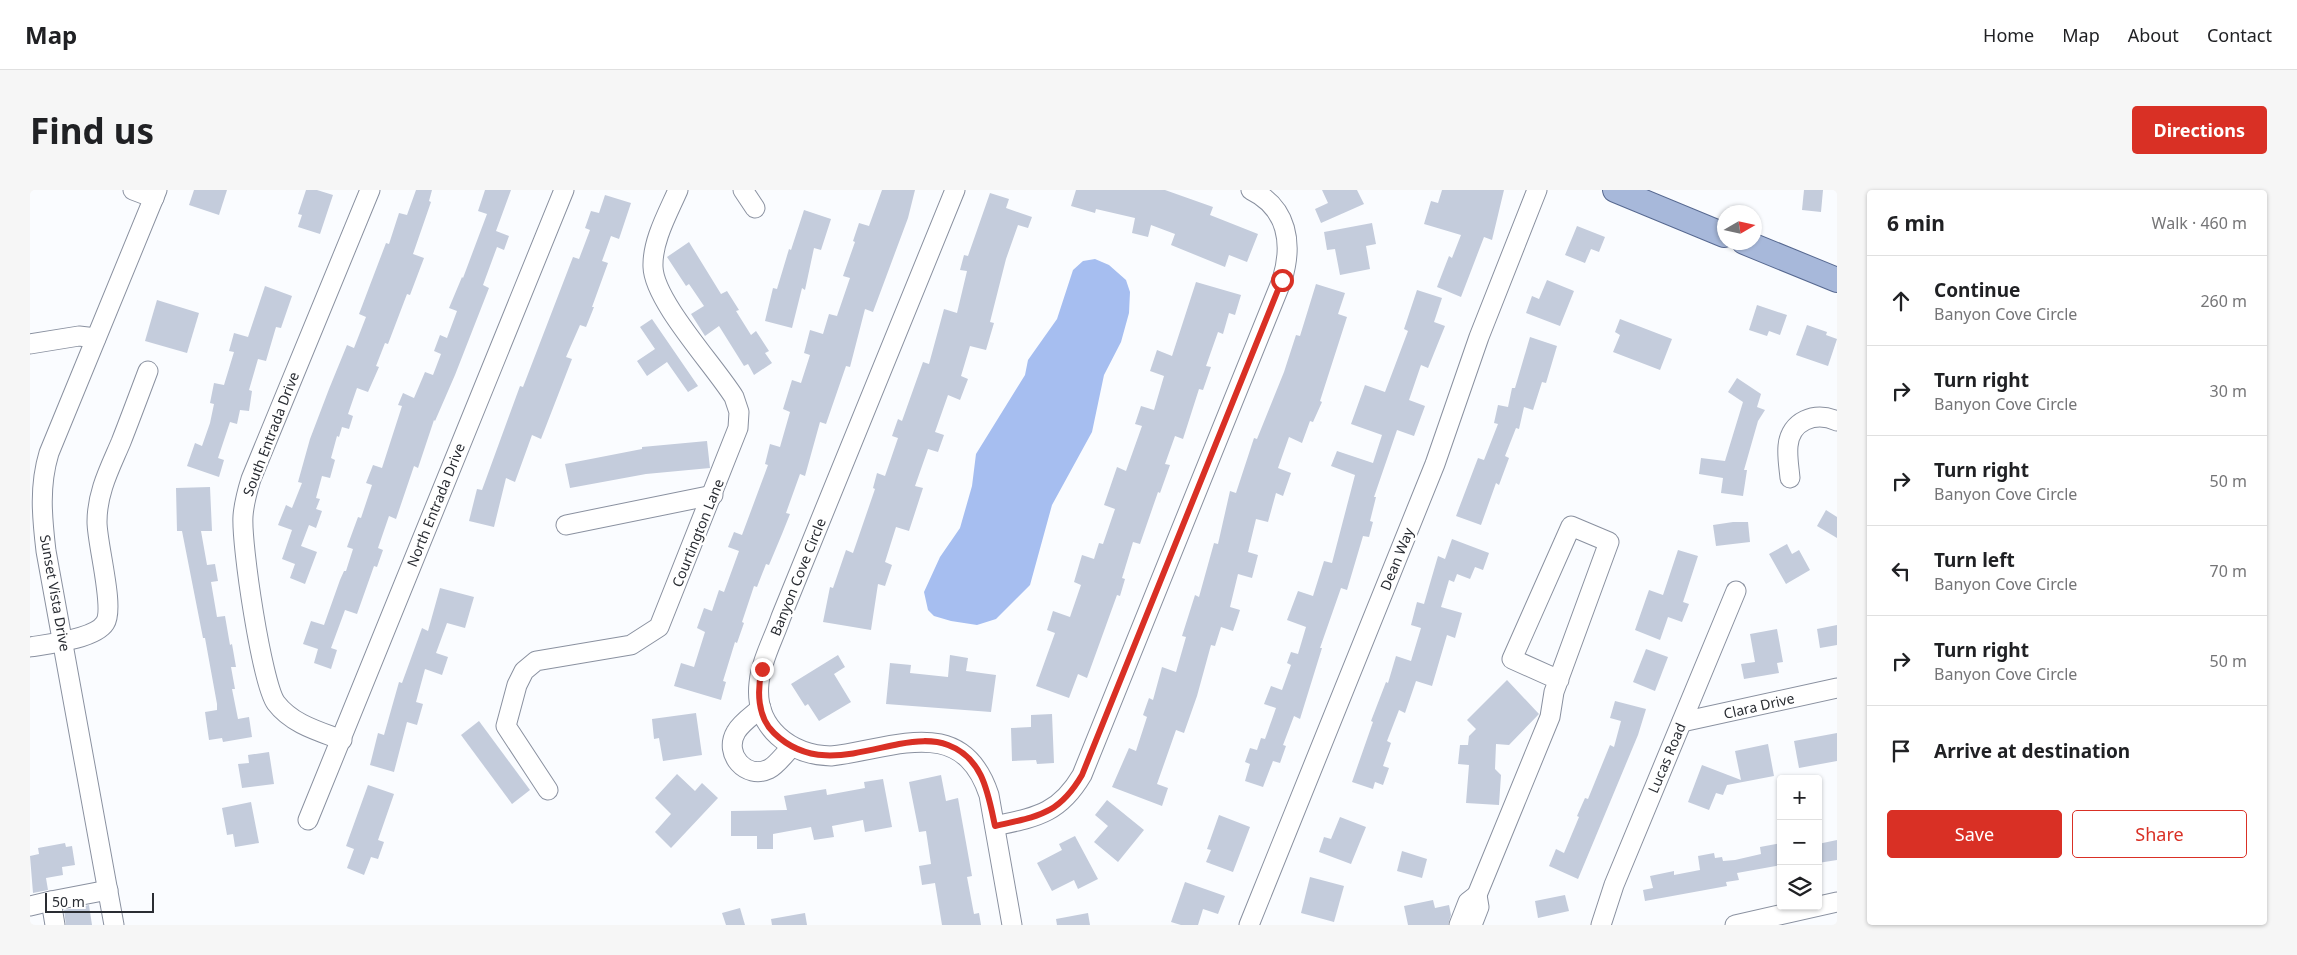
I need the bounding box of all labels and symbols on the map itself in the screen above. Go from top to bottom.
north arrow [1717,205,1762,250]
route start [1271,269,1294,292]
street label: South Entrada Drive [238,369,303,499]
street label: North Entrada Drive [402,440,469,569]
street label: Courtington Lane [667,476,728,590]
street label: Banyon Cove Circle [765,515,830,639]
street label: Dean Way [1375,524,1418,593]
street label: Sunset Vista Drive [36,533,75,653]
route end [751,658,774,681]
street label: Clara Drive [1722,688,1796,723]
street label: Lucas Road [1643,720,1690,796]
scale bar [45,890,154,913]

